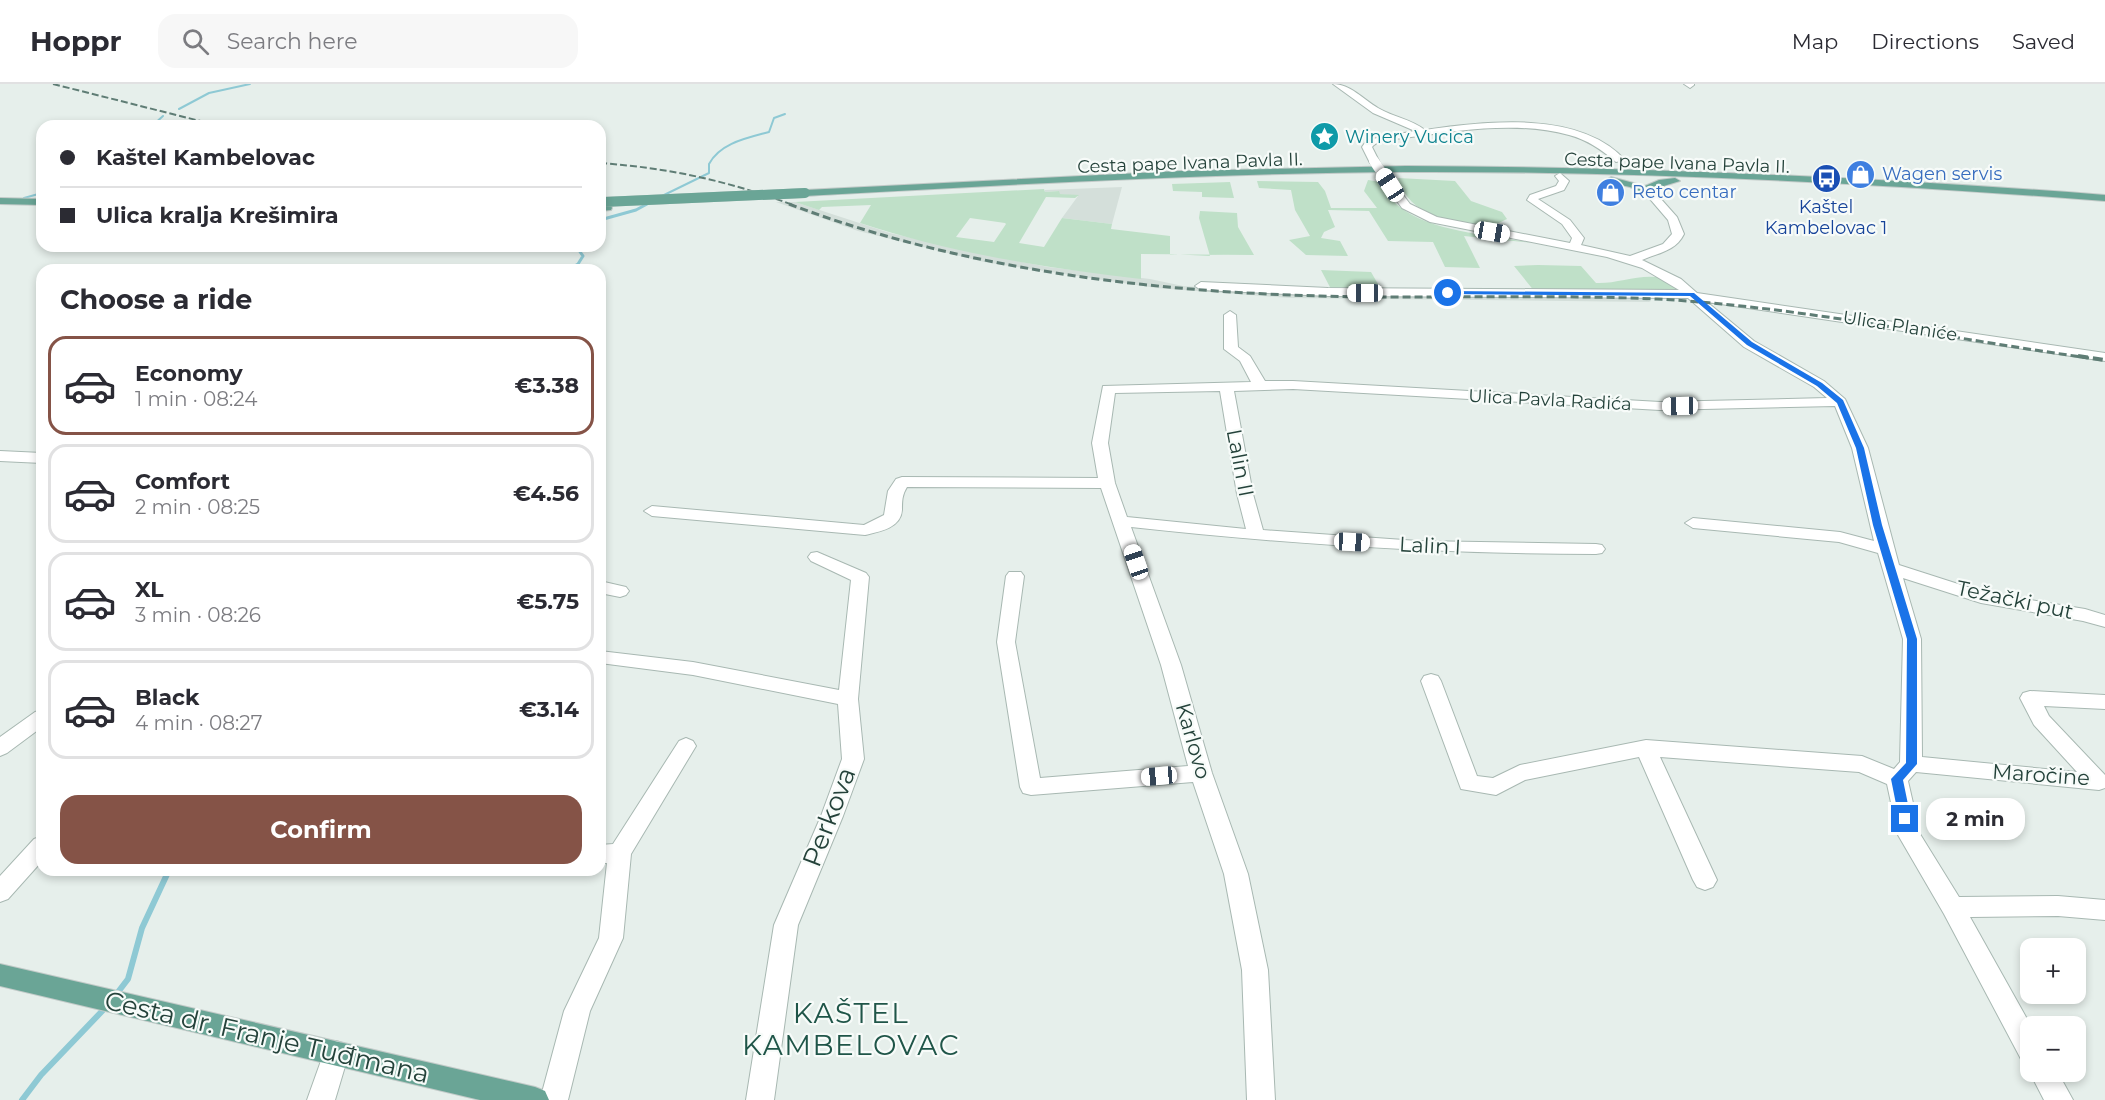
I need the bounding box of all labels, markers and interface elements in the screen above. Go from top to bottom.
search box [158,14,578,68]
text: Hoppr [30,24,122,58]
icon: search [179,25,212,58]
text: Search here [227,28,358,55]
text: Map [1792,29,1838,54]
text: Directions [1871,29,1979,54]
text: Saved [2012,29,2075,54]
place icon: Winery Vucica [1308,121,1340,153]
place label: Winery Vucica [1345,126,1474,148]
text: Kaštel Kambelovac [96,144,315,171]
street label: Cesta pape Ivana Pavla II. [1077,148,1303,178]
street label: Cesta pape Ivana Pavla II. [1564,148,1790,178]
shop icon: Wagen servis [1845,158,1877,190]
bus stop icon: Kaštel Kambelovac 1 [1810,162,1842,194]
place label: Wagen servis [1882,163,2002,185]
car [1373,165,1407,205]
shop icon: Reto centar [1595,176,1627,208]
place label: Reto centar [1632,181,1737,203]
place label: Kaštel Kambelovac 1 [1765,196,1887,239]
text: Ulica kralja Krešimira [96,202,339,229]
car [1473,220,1511,244]
route start [1434,279,1461,306]
text: Choose a ride [60,283,252,316]
car [1347,284,1383,302]
street label: Ulica Planiće [1841,306,1959,346]
icon: car [63,359,117,413]
text: Economy [135,360,243,387]
text: €3.38 [515,372,579,399]
street label: Ulica Pavla Radića [1468,385,1632,415]
text: 1 min · 08:24 [135,387,257,411]
car [1662,397,1698,415]
street label: Lalin II [1222,427,1259,499]
icon: car [63,467,117,521]
text: Comfort [135,468,230,495]
text: €4.56 [513,480,579,507]
text: 2 min · 08:25 [135,495,260,519]
street label: Lalin I [1398,531,1462,560]
car [1334,532,1370,552]
car [1122,542,1150,582]
icon: car [63,575,117,629]
street label: Težački put [1954,575,2076,624]
text: XL [135,576,164,603]
text: €5.75 [517,588,579,615]
text: 3 min · 08:26 [135,603,261,627]
icon: car [63,683,117,737]
text: Black [135,684,199,711]
text: €3.14 [519,696,579,723]
street label: Karlovo [1171,700,1216,782]
text: 4 min · 08:27 [135,711,262,735]
street label: Maročine [1991,759,2091,790]
street label: Perkova [795,763,863,871]
car [1140,765,1178,787]
button: Confirm [60,795,582,864]
callout: 2 min [1926,798,2025,840]
route end [1891,805,1918,832]
text: 2 min [1946,807,2005,831]
map controls [2020,938,2086,1082]
button: + [2020,938,2086,1004]
street label: Cesta dr. Franje Tuđmana [102,984,432,1090]
district label: KAŠTEL KAMBELOVAC [742,996,960,1062]
button: − [2020,1016,2086,1082]

